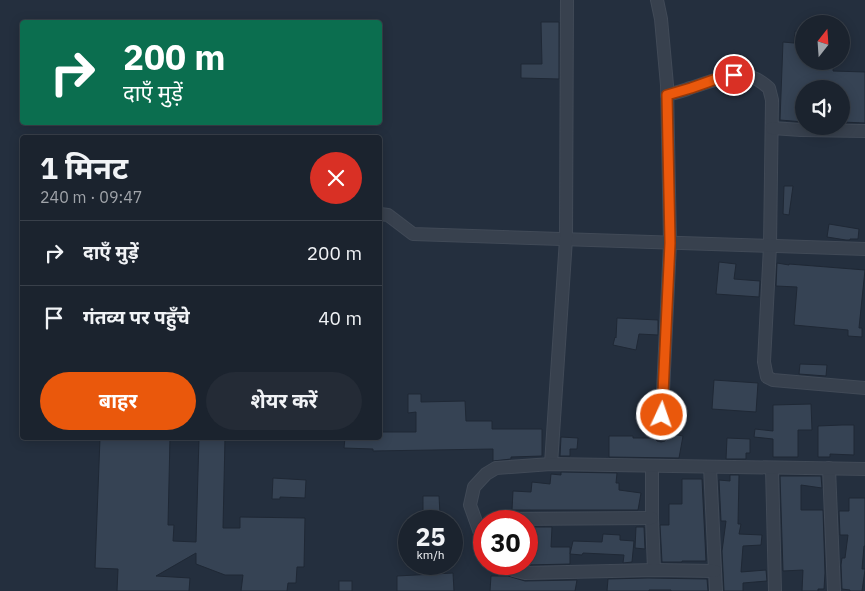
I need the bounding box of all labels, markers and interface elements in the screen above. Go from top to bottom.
north arrow [795,15,850,70]
map controls [795,15,850,135]
text: 200 m [123,34,226,80]
icon: right [40,40,105,105]
pin [713,54,755,96]
icon: arrive [720,61,748,89]
text: दाएँ मुड़ें [123,78,183,107]
button: sound [795,80,850,135]
text: 1 मिनट [40,148,128,187]
button: close [310,152,362,204]
text: 240 m · 09:47 [40,187,142,207]
icon: right [40,239,68,267]
text: दाएँ मुड़ें [83,240,139,264]
text: 200 m [307,241,362,265]
icon: arrive [40,304,68,332]
text: गंतव्य पर पहुँचे [83,305,190,329]
text: 40 m [318,306,362,330]
button: बाहर [40,372,196,430]
button: शेयर करें [206,372,362,430]
position arrow [635,388,687,440]
speed limit sign: 30 [473,510,538,575]
text: 25 [415,520,446,553]
text: km/h [416,547,445,562]

